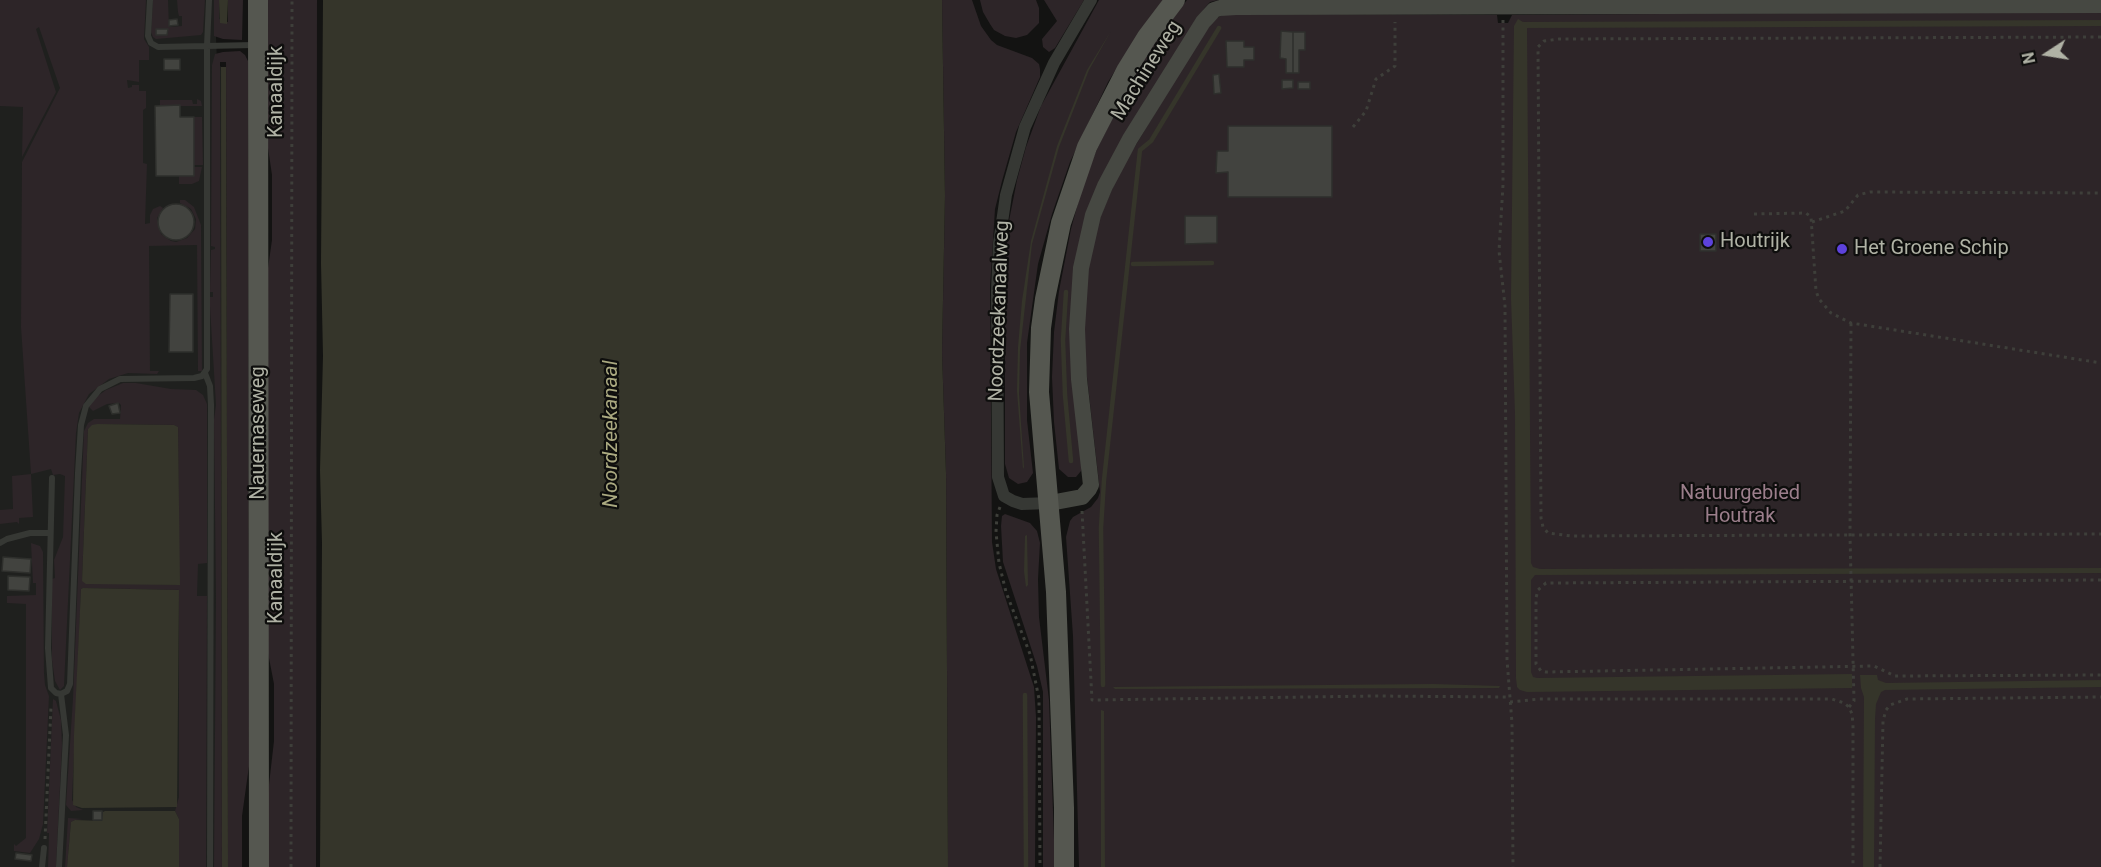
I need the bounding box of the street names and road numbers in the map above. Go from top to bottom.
street label: Machineweg [1107,17,1187,125]
street label: Kanaaldijk [265,46,289,138]
street label: Noordzeekanaalweg [985,220,1015,402]
street label: Nauernaseweg [247,366,271,500]
street label: Kanaaldijk [265,532,289,624]

